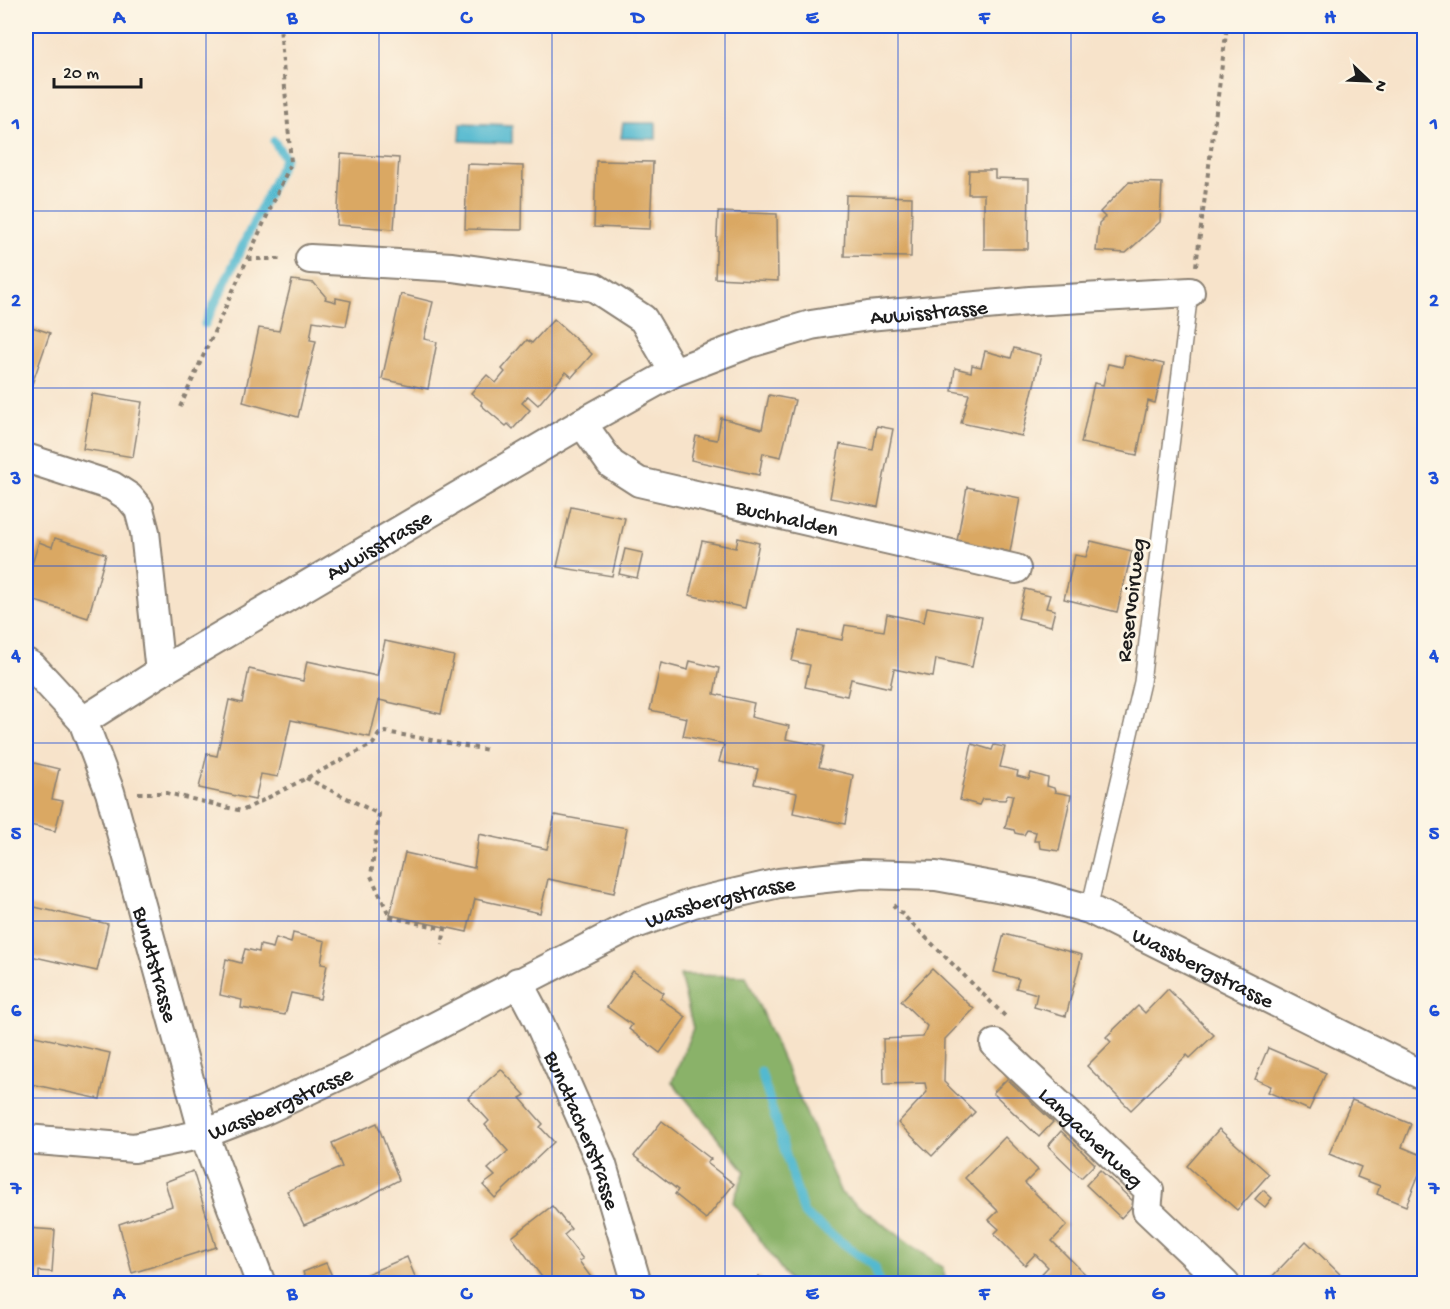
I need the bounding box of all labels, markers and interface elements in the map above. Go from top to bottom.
text: A [112,8,127,31]
text: B [286,8,298,31]
text: C [460,8,474,31]
text: D [629,8,645,31]
text: E [806,8,820,31]
text: F [978,8,991,31]
text: G [1152,8,1166,31]
text: H [1324,8,1336,31]
scale bar [54,51,141,89]
north arrow [1339,51,1399,111]
text: 20 m [63,64,99,85]
text: N [1369,77,1390,95]
text: 1 [11,114,20,137]
text: 1 [1429,114,1438,137]
text: 2 [11,291,21,314]
text: 2 [1429,291,1439,314]
street label: Auwisstrasse [869,296,990,333]
text: 3 [10,469,21,492]
text: 3 [1428,469,1439,492]
street label: Buchhalden [732,496,841,545]
street label: Auwisstrasse [322,506,438,588]
street label: Reservoirweg [1112,537,1153,664]
text: 4 [10,646,21,669]
text: 4 [1428,646,1439,669]
text: 5 [11,824,22,847]
text: 5 [1429,824,1440,847]
street label: Wassbergstrasse [642,872,797,936]
street label: Bundtstrasse [125,903,182,1026]
street label: Wassbergstrasse [1127,924,1278,1016]
text: 6 [11,1001,22,1024]
text: 6 [1429,1001,1440,1024]
street label: Bundtacherstrasse [536,1047,624,1214]
street label: Wassbergstrasse [205,1062,358,1148]
street label: Langacherweg [1032,1083,1147,1195]
text: 7 [10,1179,23,1202]
text: 7 [1428,1179,1441,1202]
text: A [112,1284,127,1307]
text: B [286,1284,298,1307]
text: C [460,1284,474,1307]
text: D [629,1284,645,1307]
text: E [806,1284,820,1307]
text: F [978,1284,991,1307]
text: G [1152,1284,1166,1307]
text: H [1324,1284,1336,1307]

